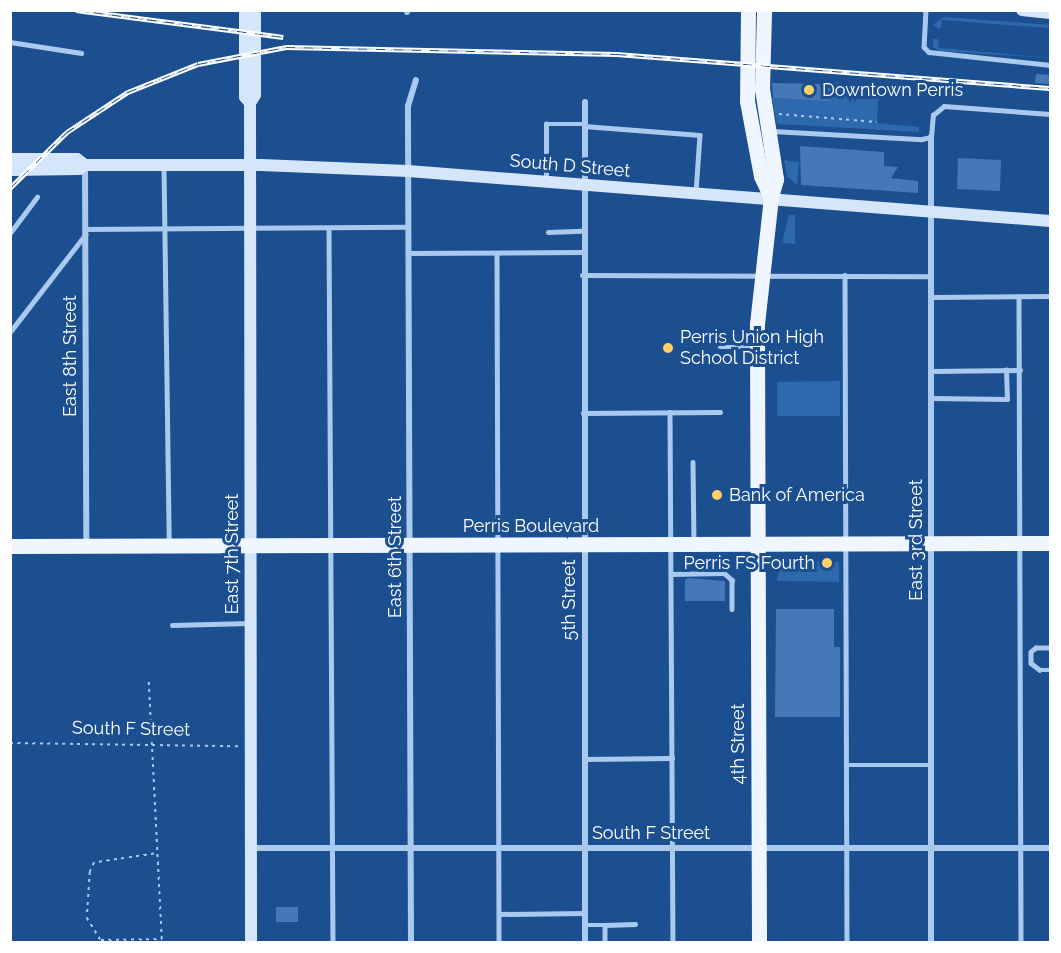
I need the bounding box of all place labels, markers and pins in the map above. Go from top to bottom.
place label: Downtown Perris [822,79,963,101]
marker: Downtown Perris [800,81,818,99]
place label: Perris Union High School District [680,327,824,370]
marker: Perris Union High School District [661,341,675,355]
place label: Bank of America [729,484,866,506]
marker: Bank of America [710,488,724,502]
place label: Perris FS Fourth [683,552,815,574]
marker: Perris FS Fourth [820,556,834,570]

